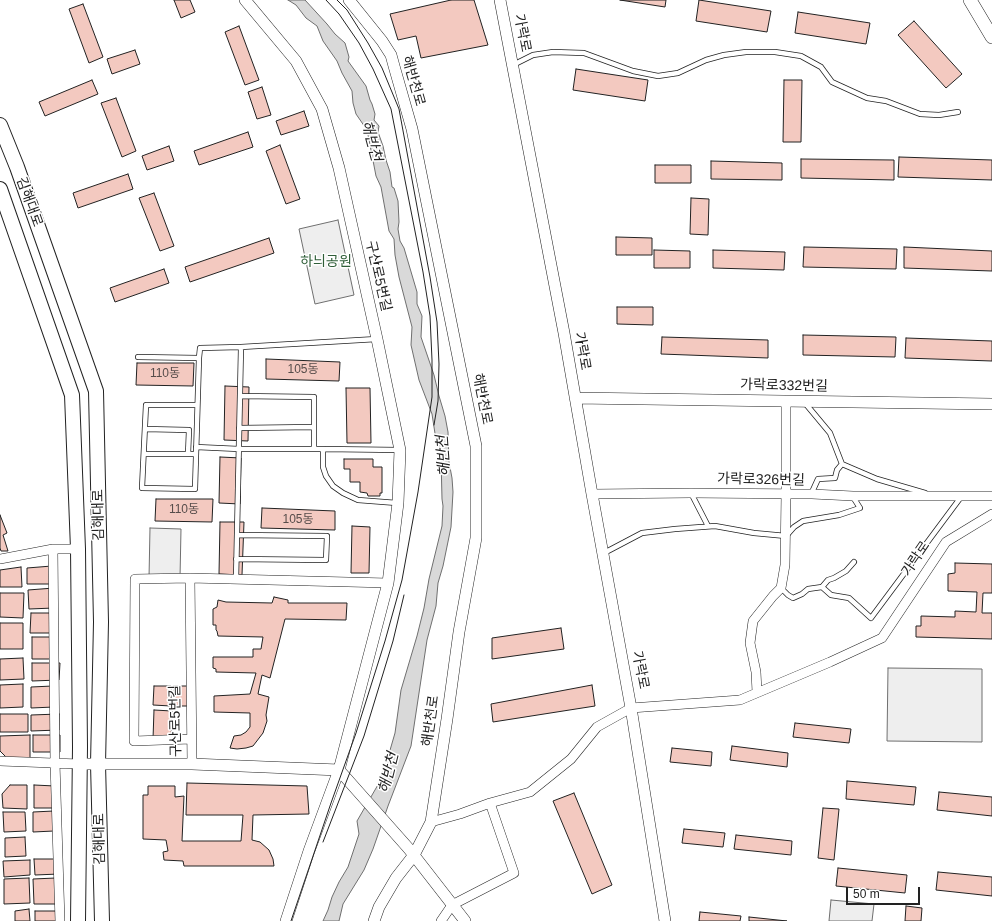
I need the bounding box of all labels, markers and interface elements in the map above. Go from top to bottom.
street label: 가락로 [510,12,534,54]
street label: 해반천로 [398,54,428,108]
water label: 해반천 [357,119,385,163]
street label: 김해대로 [12,175,46,229]
street label: 구산로5번길 [362,239,394,313]
park label: 하늬공원 [300,254,352,270]
street label: 가락로 [570,331,594,371]
house number: 105동 [287,363,319,377]
house number: 110동 [150,367,180,381]
street label: 해반천로 [469,372,495,426]
street label: 가락로332번길 [740,377,828,395]
water label: 해반천 [434,435,454,477]
street label: 가락로326번길 [717,471,805,489]
street label: 김해대로 [90,489,108,541]
house number: 110동 [169,503,199,517]
house number: 105동 [282,513,314,527]
street label: 가락로 [898,538,934,580]
street label: 가락로 [628,649,652,691]
street label: 구산로5번길 [167,685,185,757]
street label: 해반천로 [419,694,443,748]
water label: 해반천 [375,751,403,795]
street label: 김해대로 [91,813,109,865]
scale bar [848,879,922,905]
text: 50 m [853,887,880,901]

